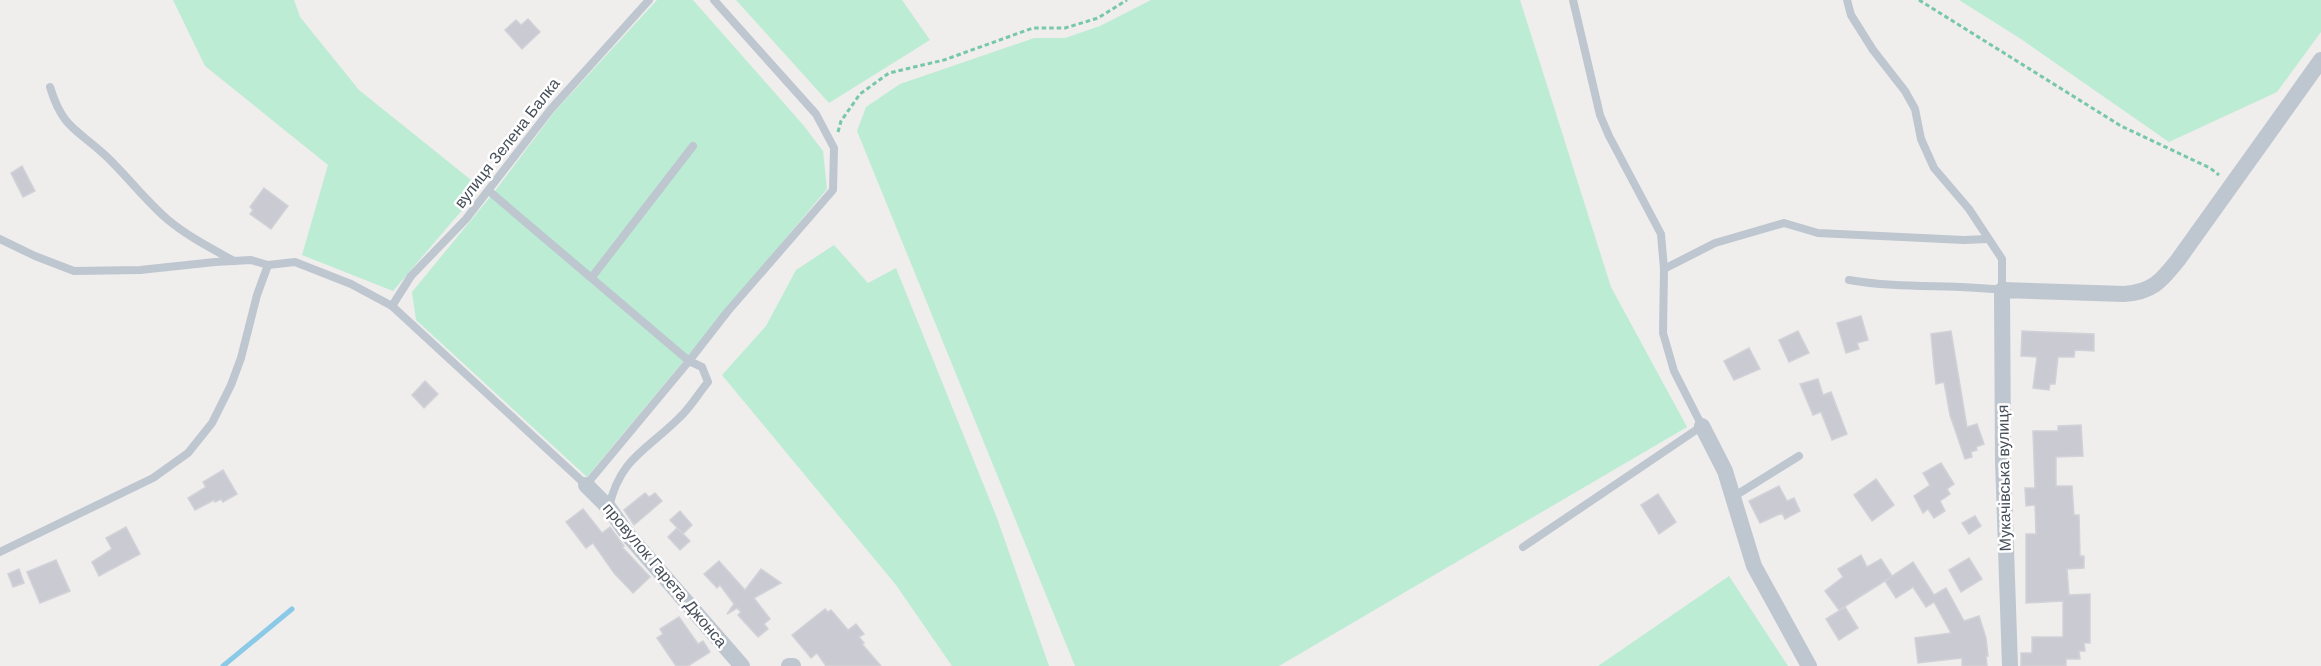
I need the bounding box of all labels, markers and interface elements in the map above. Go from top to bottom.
street label: вулиця Зелена Балка [451,75,563,211]
street label: Мукачівська вулиця [1994,405,2014,551]
street label: провулок Гарета Джонса [600,500,730,651]

